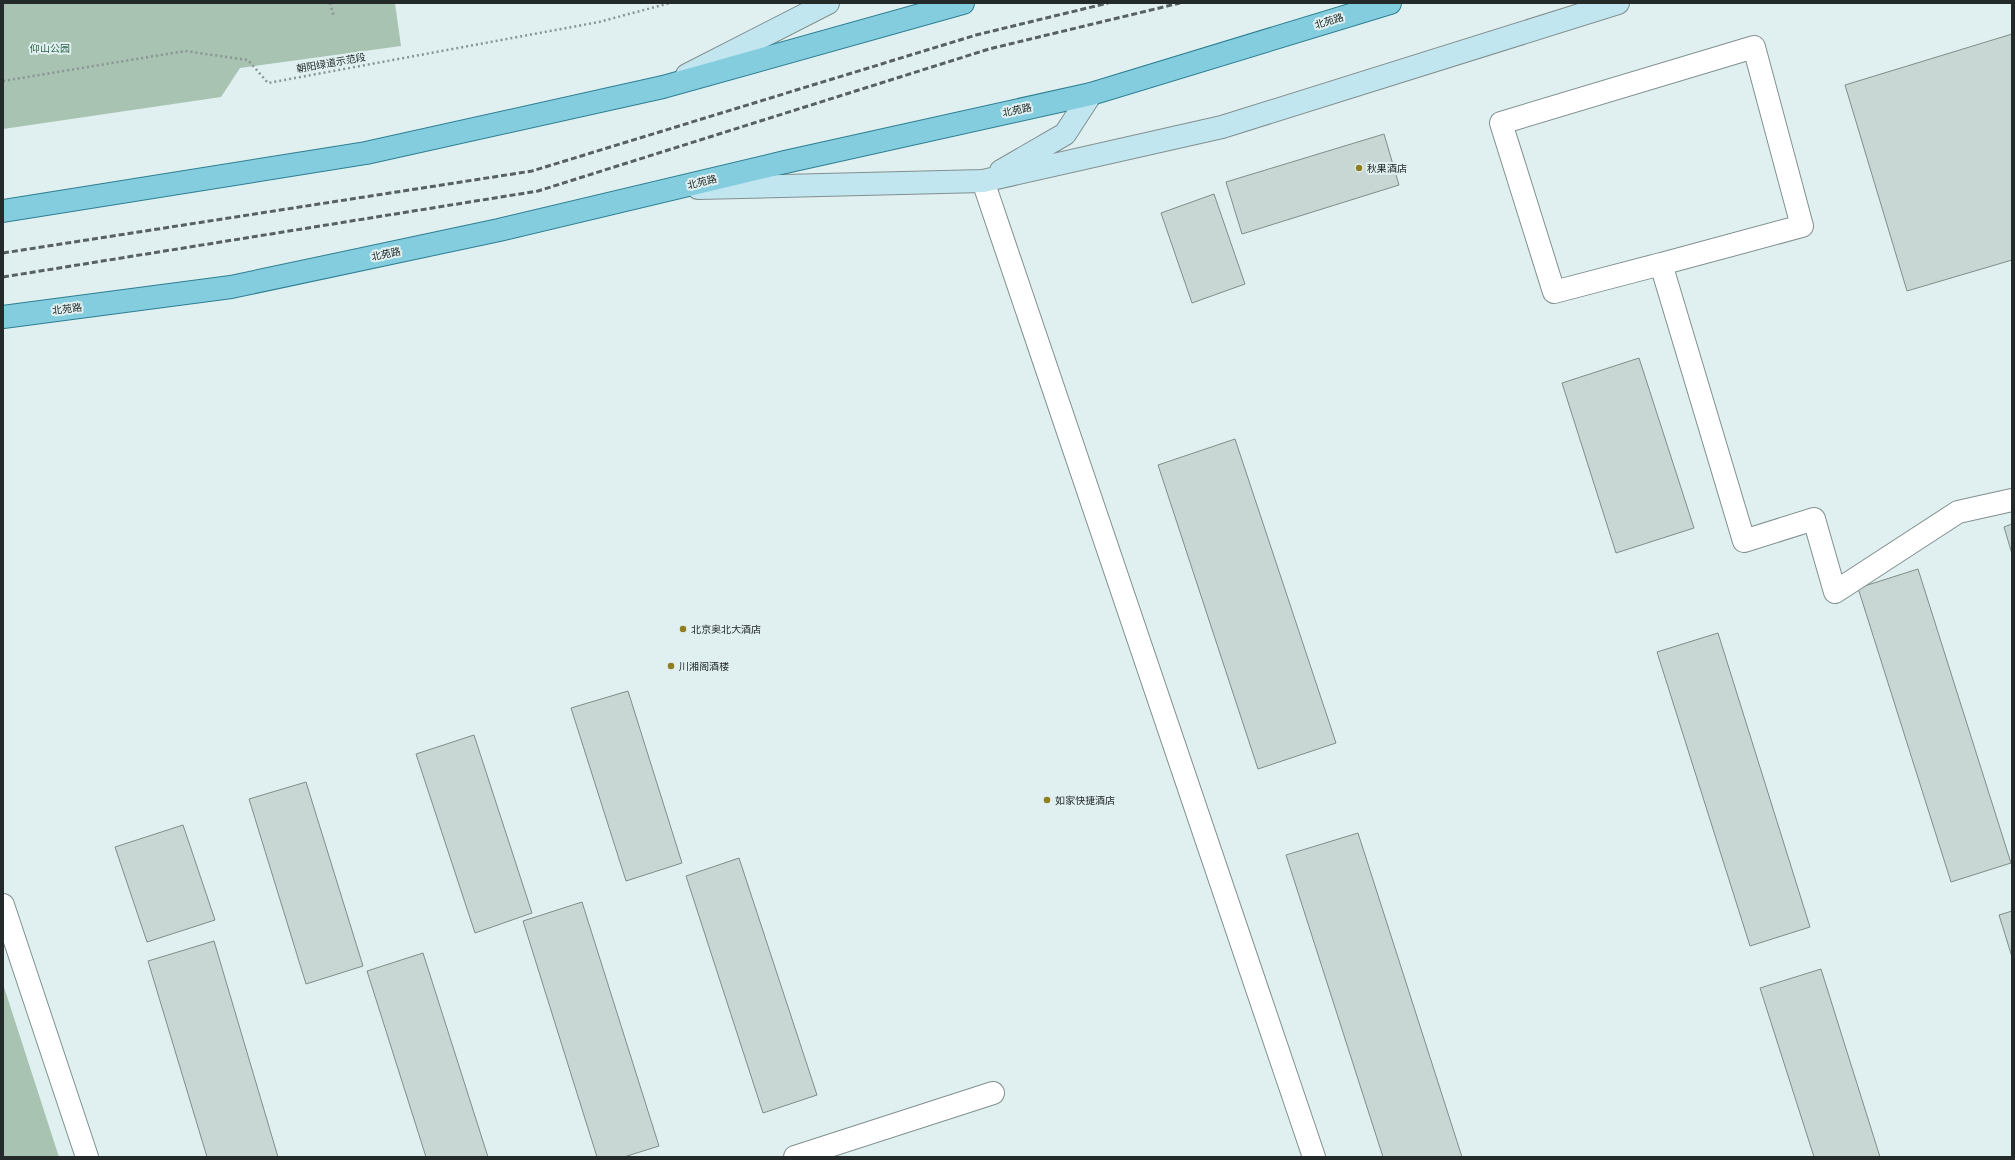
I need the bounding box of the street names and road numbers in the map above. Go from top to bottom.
street label: 北苑路 [1313,11,1345,31]
street label: 朝阳绿道示范段 [296,52,366,74]
street label: 北苑路 [1001,102,1033,118]
street label: 北苑路 [686,173,718,191]
street label: 北苑路 [370,246,402,262]
street label: 北苑路 [51,302,83,316]

